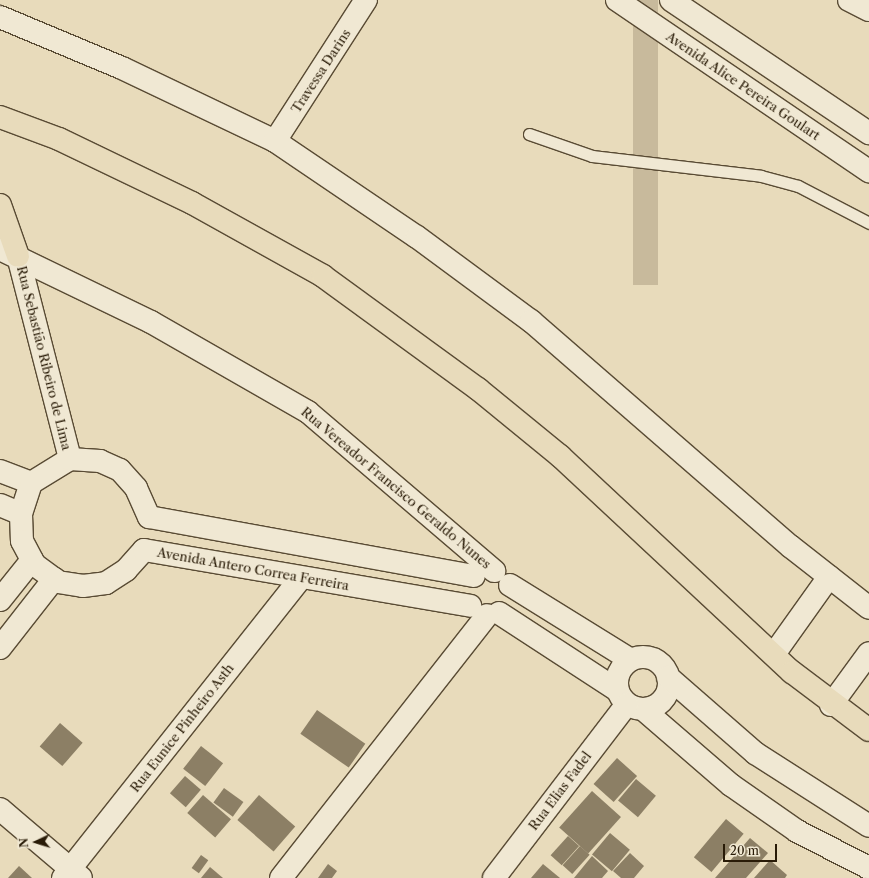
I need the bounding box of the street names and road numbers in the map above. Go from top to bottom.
street label: Travessa Darins [288,26,354,116]
street label: Avenida Alice Pereira Goulart [663,28,823,144]
street label: Rua Sebastião Ribeiro de Lima [14,264,74,452]
street label: Rua Vereador Francisco Geraldo Nunes [298,404,494,572]
street label: Avenida Antero Correa Ferreira [155,544,351,594]
street label: Rua Eunice Pinheiro Asth [127,660,237,796]
street label: Rua Elias Fadel [525,749,595,833]

